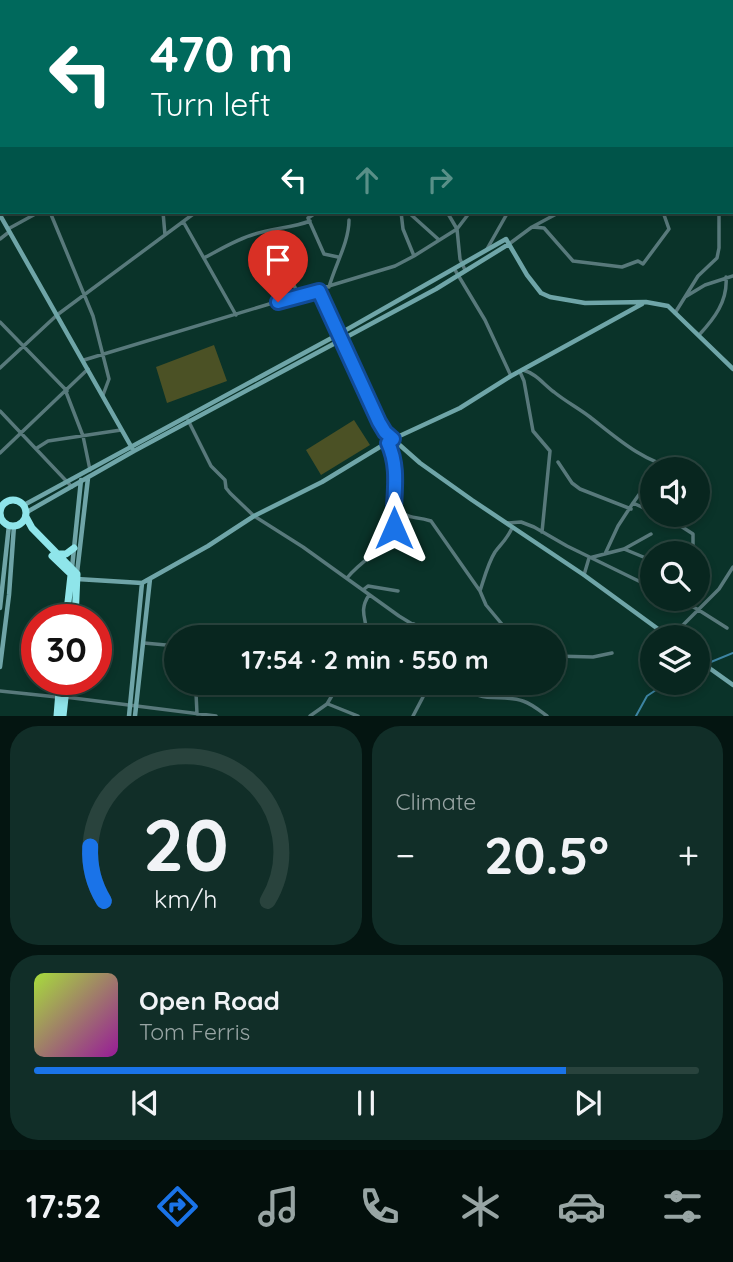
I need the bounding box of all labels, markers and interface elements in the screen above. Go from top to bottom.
text: 470 m [150,23,293,84]
icon: left [35,28,126,119]
text: Turn left [150,84,271,124]
icon: left [275,161,313,199]
icon: ahead [348,161,386,199]
icon: right [421,161,459,199]
pin [248,230,308,302]
icon: arrive [259,241,297,279]
map controls [640,457,710,695]
button: sound [640,457,710,527]
position arrow [357,491,431,565]
button: search [640,541,710,611]
speed limit sign: 30 [21,604,112,695]
button: layers [640,625,710,695]
text: 17:54 · 2 min · 550 m [241,643,489,676]
text: Climate [396,787,476,816]
text: 20 [143,799,229,890]
text: 20.5° [484,822,609,887]
text: − [396,831,415,879]
text: + [678,831,699,879]
text: km/h [154,883,217,914]
text: Open Road [139,984,280,1017]
text: Tom Ferris [139,1017,250,1046]
icon: previous [126,1084,164,1122]
icon: pause [347,1084,385,1122]
icon: next [569,1084,607,1122]
icon: directions [153,1182,202,1231]
icon: music [254,1182,303,1231]
icon: phone [355,1182,404,1231]
icon: climate [456,1182,505,1231]
icon: car [557,1182,606,1231]
icon: filters [658,1182,707,1231]
text: 17:52 [26,1186,101,1226]

